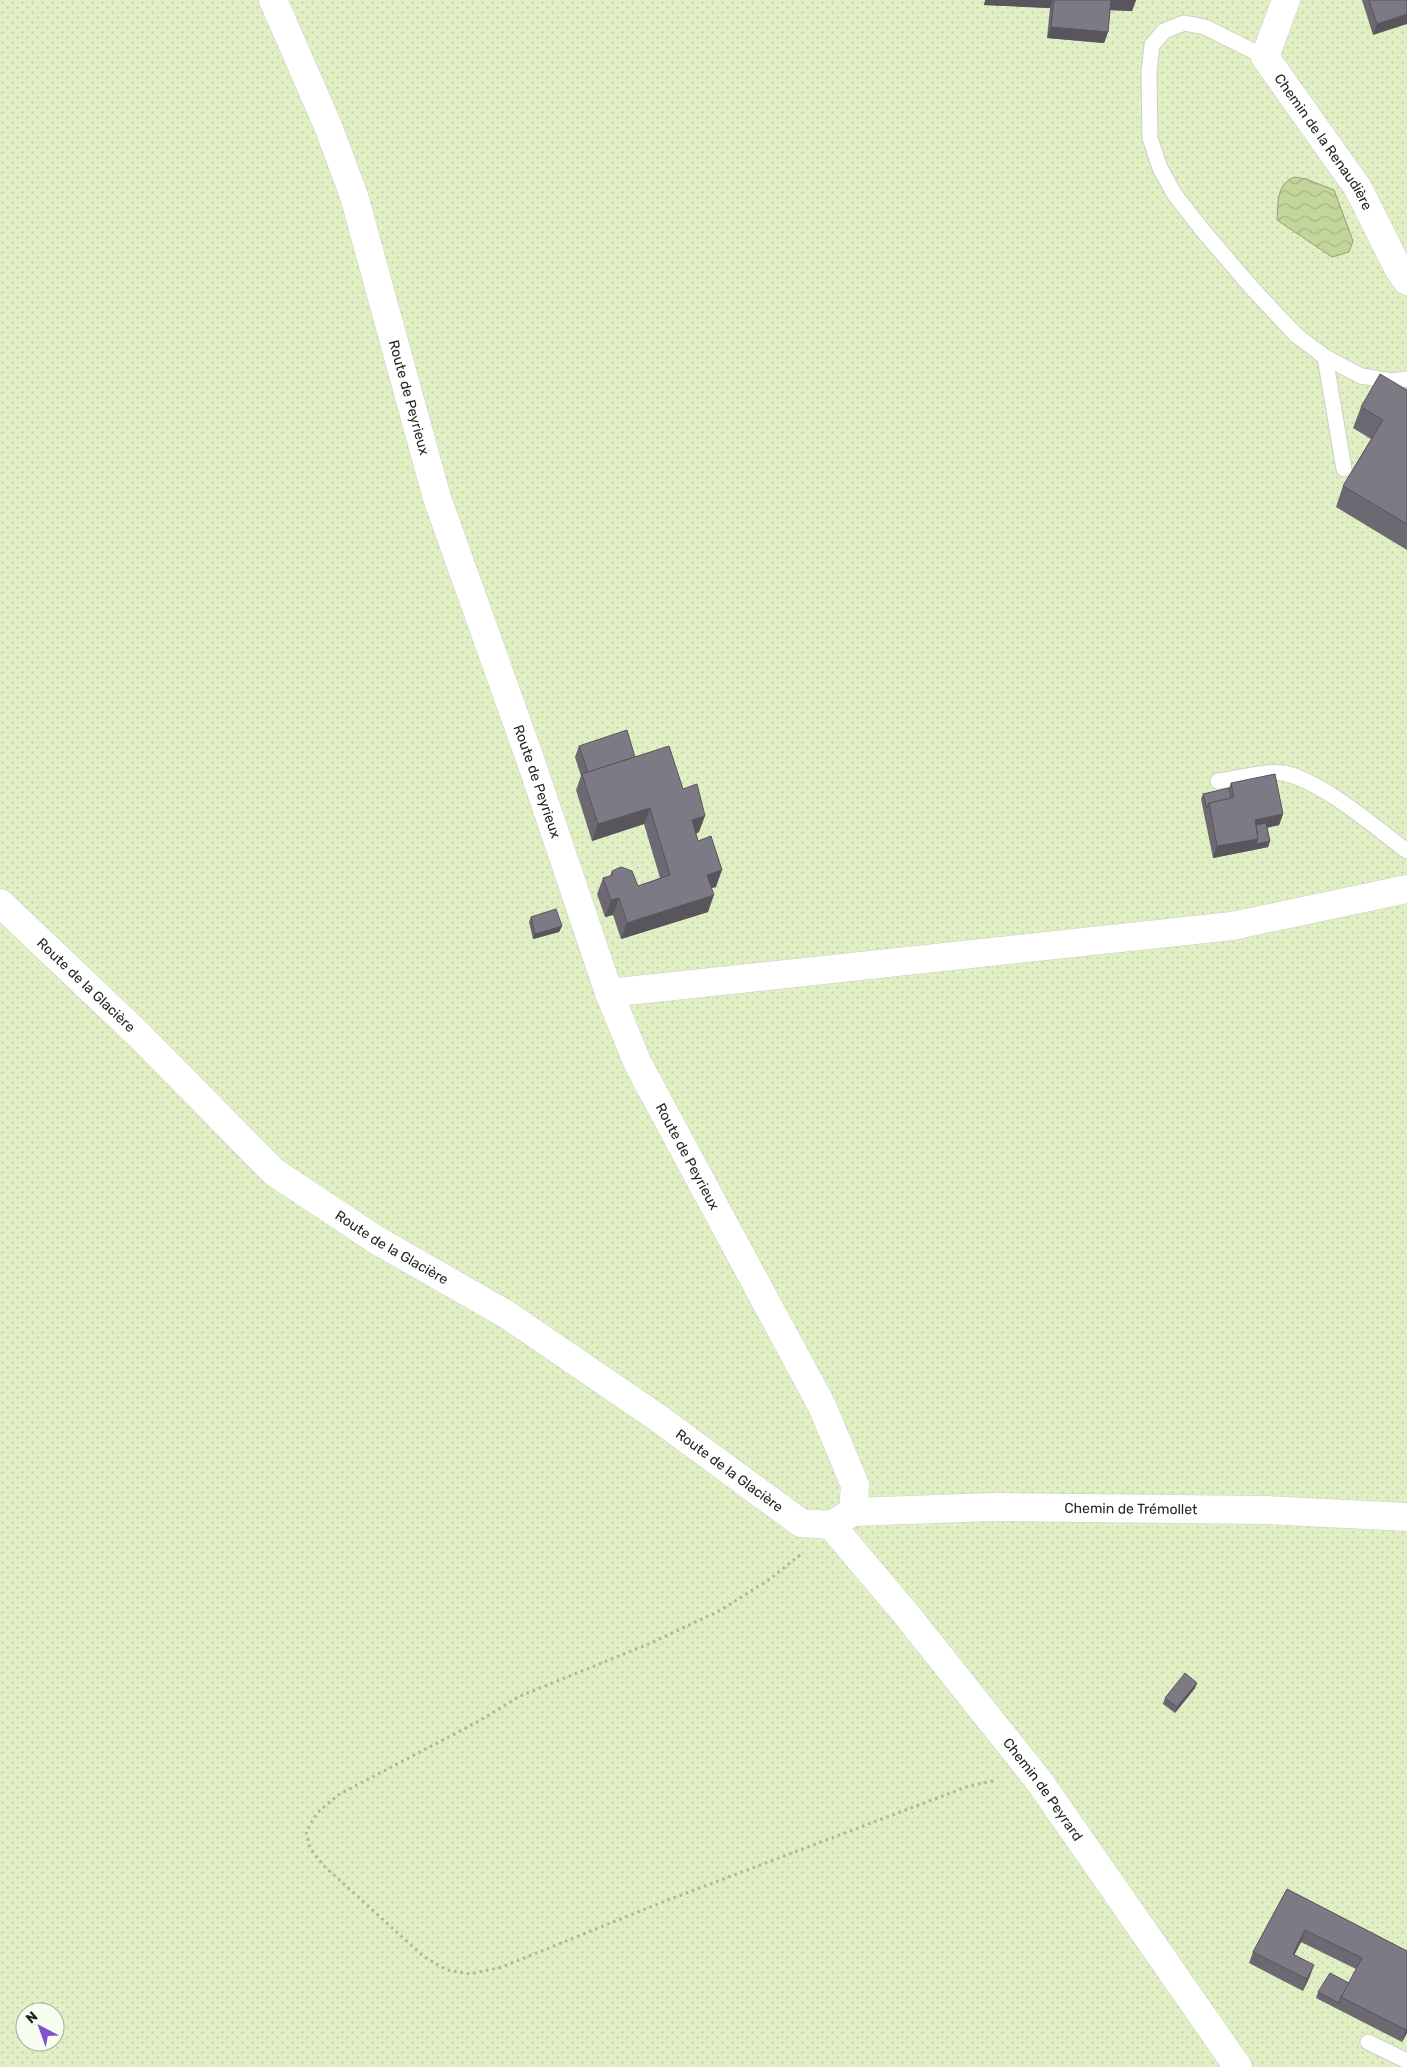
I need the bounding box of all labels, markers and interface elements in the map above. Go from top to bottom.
street label: Chemin de la Renaudière [1271,70,1376,213]
street label: Route de Peyrieux [385,338,433,457]
street label: Route de Peyrieux [510,722,565,841]
street label: Route de la Glacière [34,934,139,1036]
street label: Route de Peyrieux [652,1100,724,1213]
street label: Route de la Glacière [332,1207,452,1288]
street label: Route de la Glacière [672,1425,787,1516]
street label: Chemin de Trémollet [1064,1499,1198,1518]
street label: Chemin de Peyrard [999,1734,1087,1844]
north arrow [15,2002,65,2052]
text: N [22,2008,41,2027]

